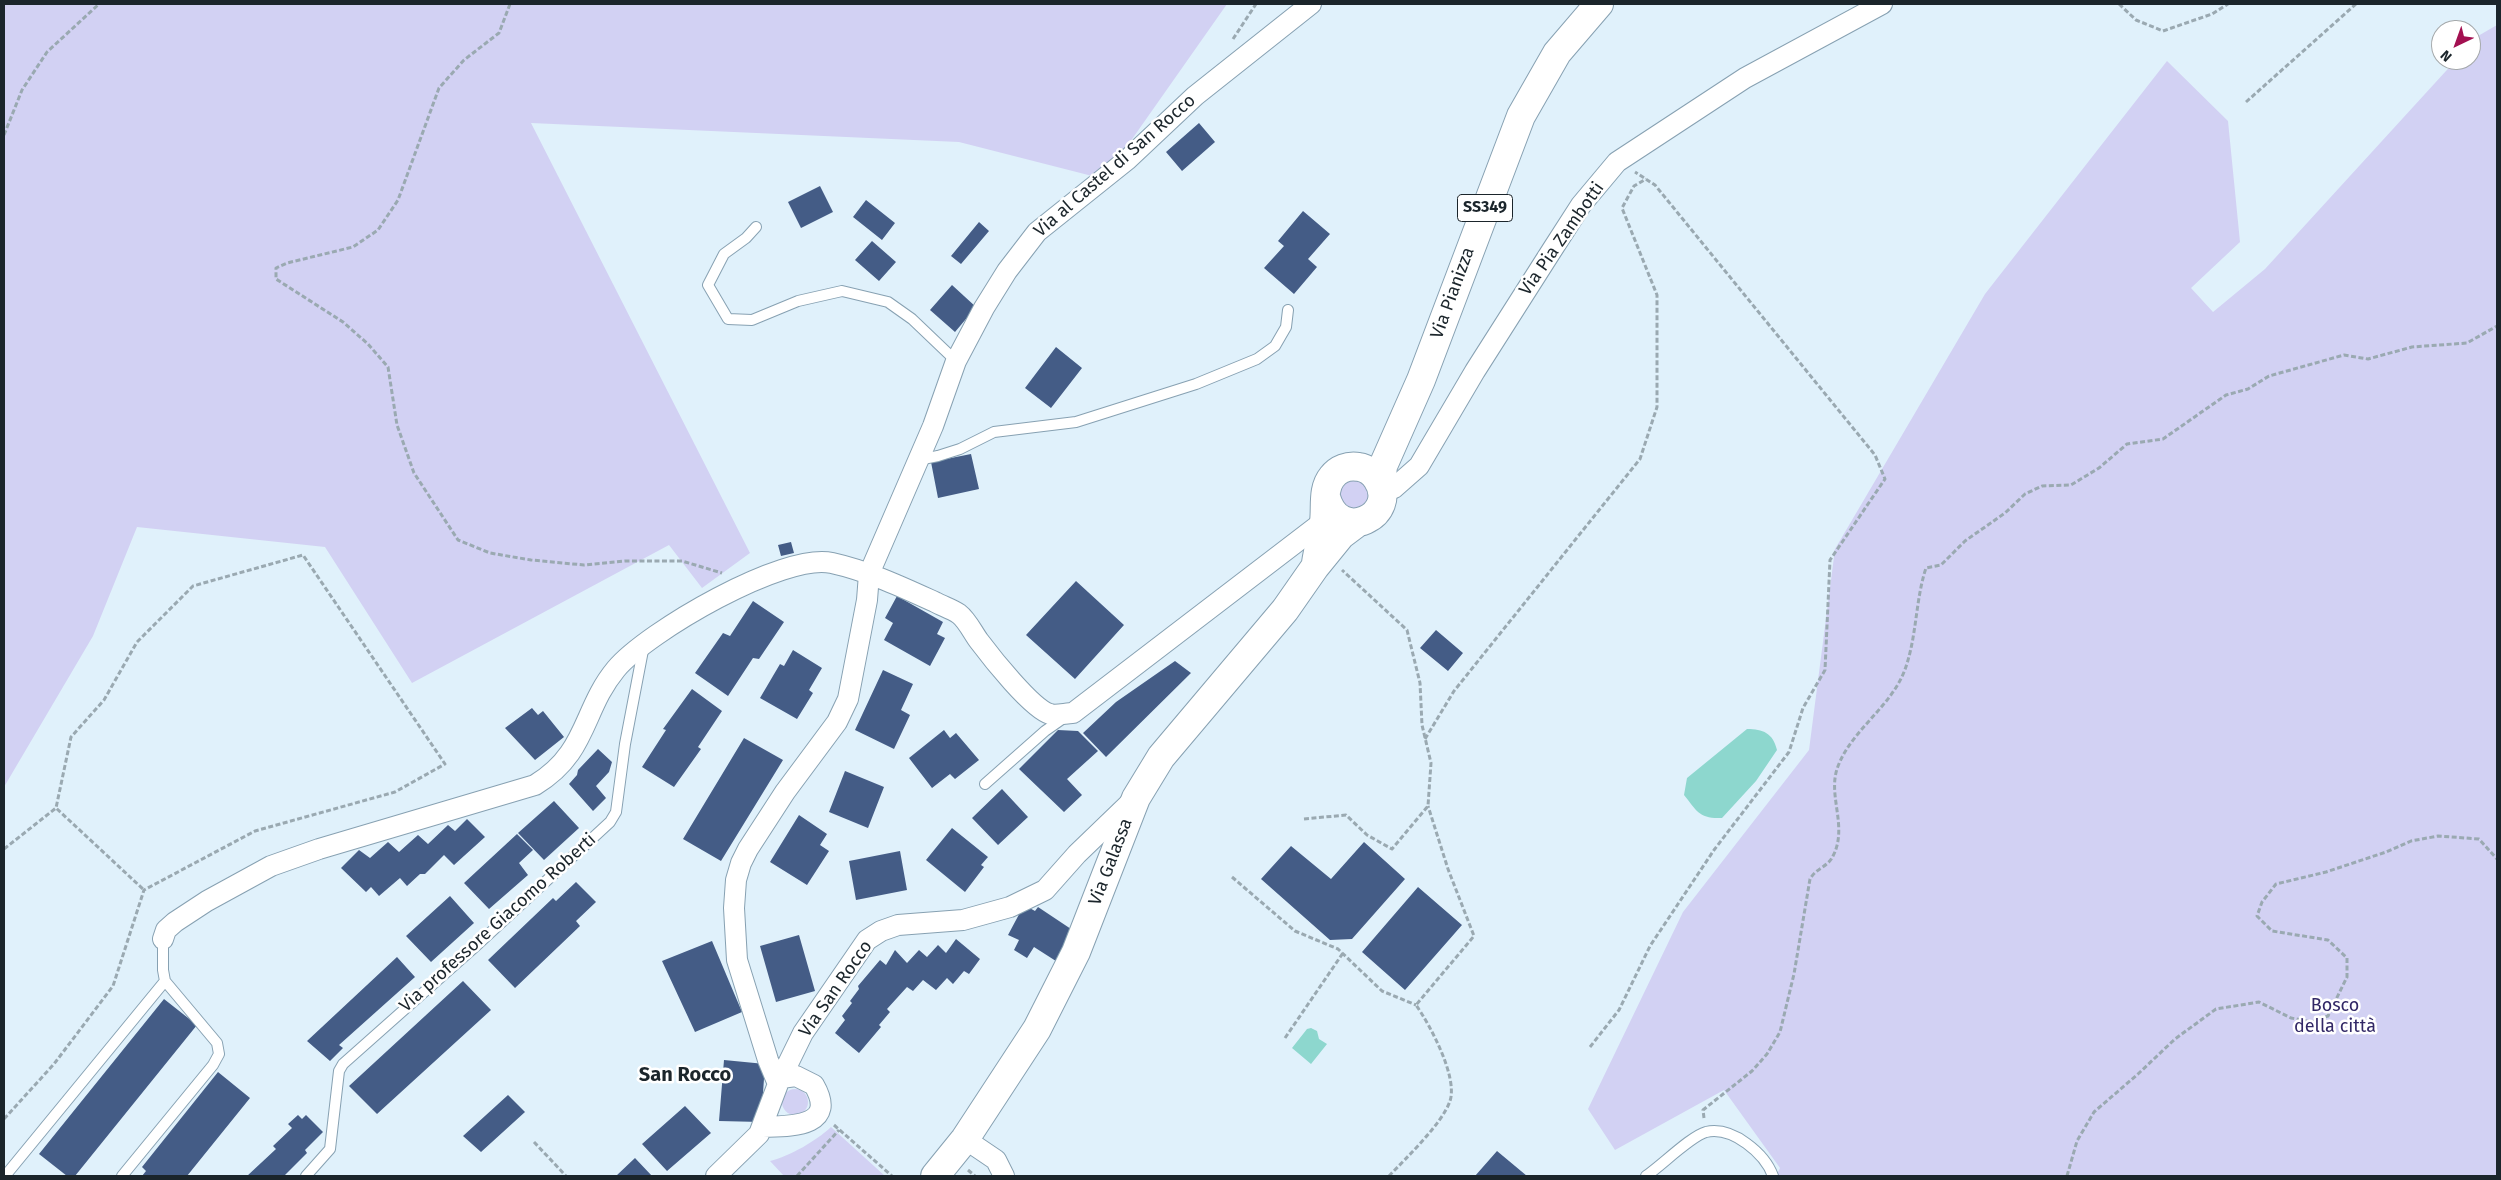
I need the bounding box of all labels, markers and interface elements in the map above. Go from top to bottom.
north arrow [2431,20,2481,70]
text: N [2437,46,2455,65]
street label: Via al Castel di San Rocco [1030,90,1200,242]
street label: Via Pia Zambotti [1515,178,1609,300]
road number: SS349 [1458,194,1512,222]
street label: Via Pianizza [1426,244,1480,342]
street label: Via Galassa [1084,815,1138,909]
street label: Via professore Giacomo Roberti [395,829,601,1017]
street label: Via San Rocco [795,937,877,1041]
park label: Bosco della città [2294,995,2376,1038]
district label: San Rocco [639,1063,731,1087]

